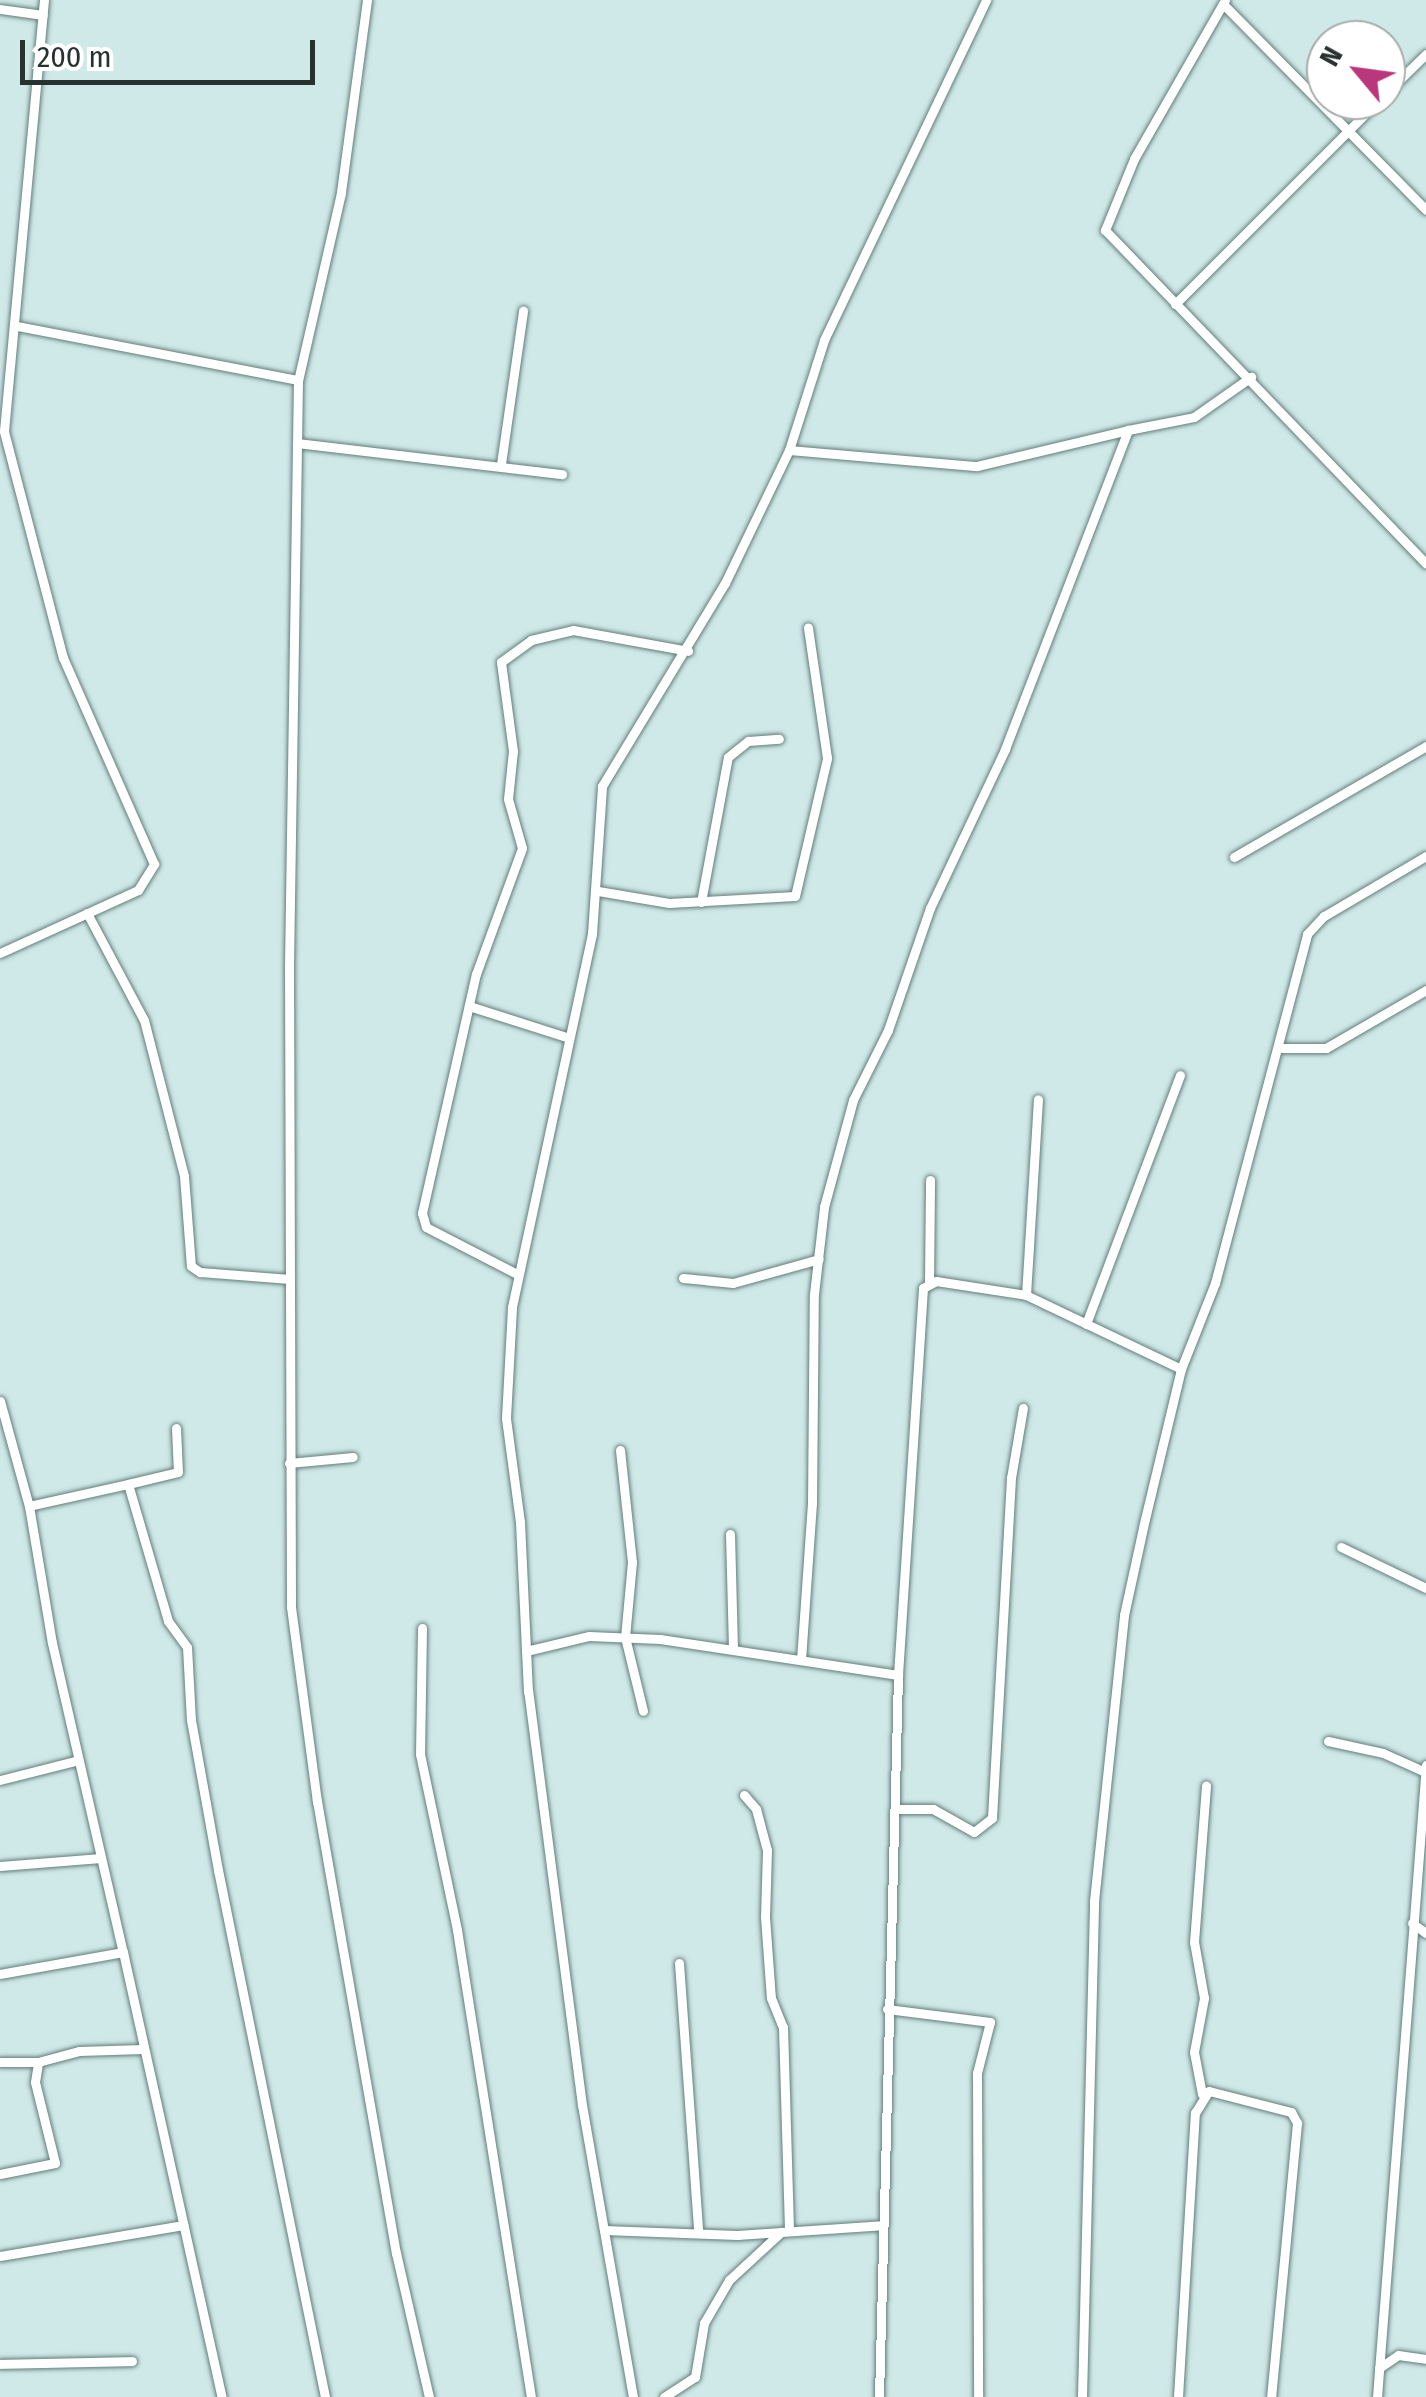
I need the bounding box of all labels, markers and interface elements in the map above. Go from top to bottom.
scale bar [25,20,320,82]
north arrow [1306,20,1406,120]
text: 200 m [37,39,112,75]
text: N [1313,41,1350,72]

